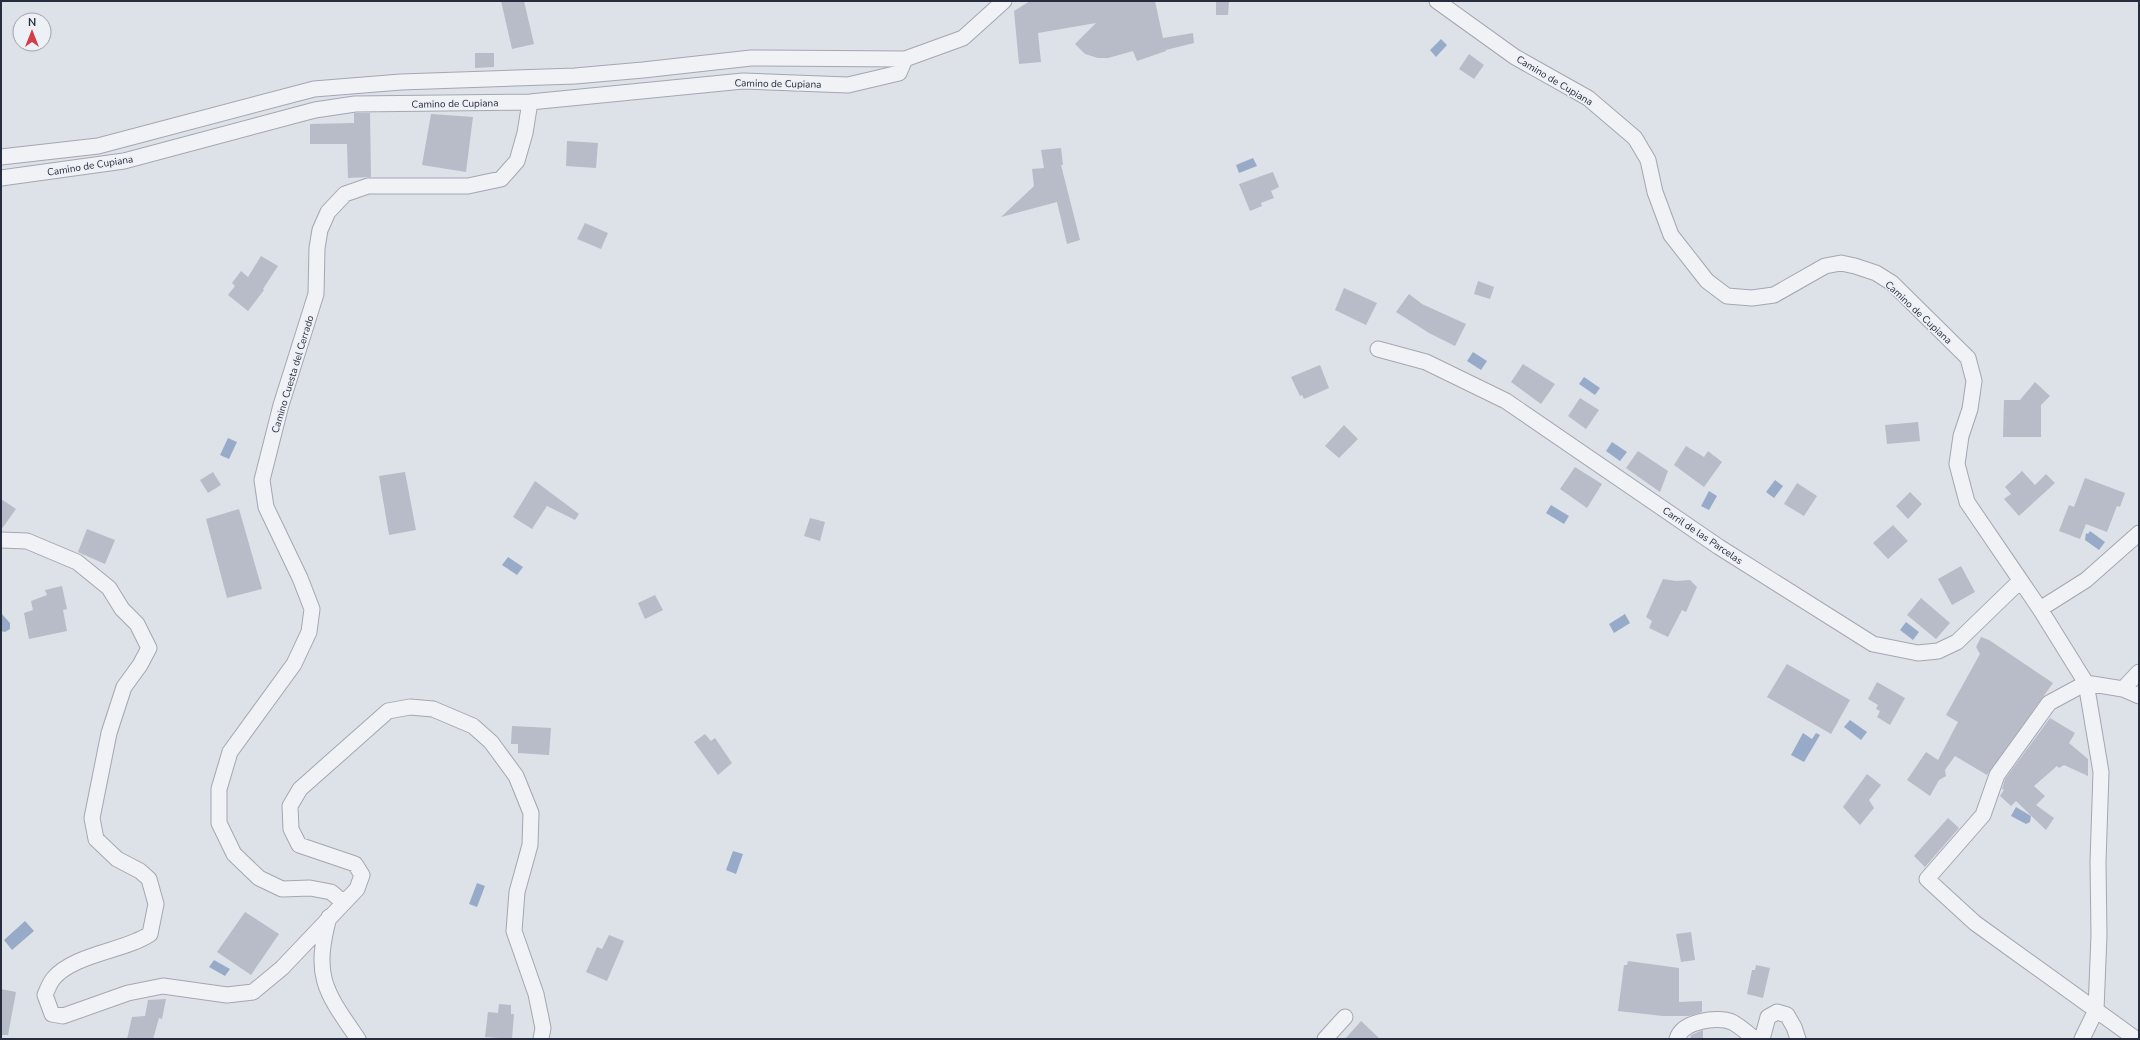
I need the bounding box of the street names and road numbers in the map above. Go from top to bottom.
street label: Camino de Cupiana [1514,52,1595,109]
street label: Camino de Cupiana [734,76,822,92]
street label: Camino de Cupiana [411,96,499,112]
street label: Camino de Cupiana [46,152,134,180]
street label: Camino de Cupiana [1882,278,1955,347]
street label: Camino Cuesta del Cerrado [268,313,318,435]
street label: Carril de las Parcelas [1660,504,1746,568]

